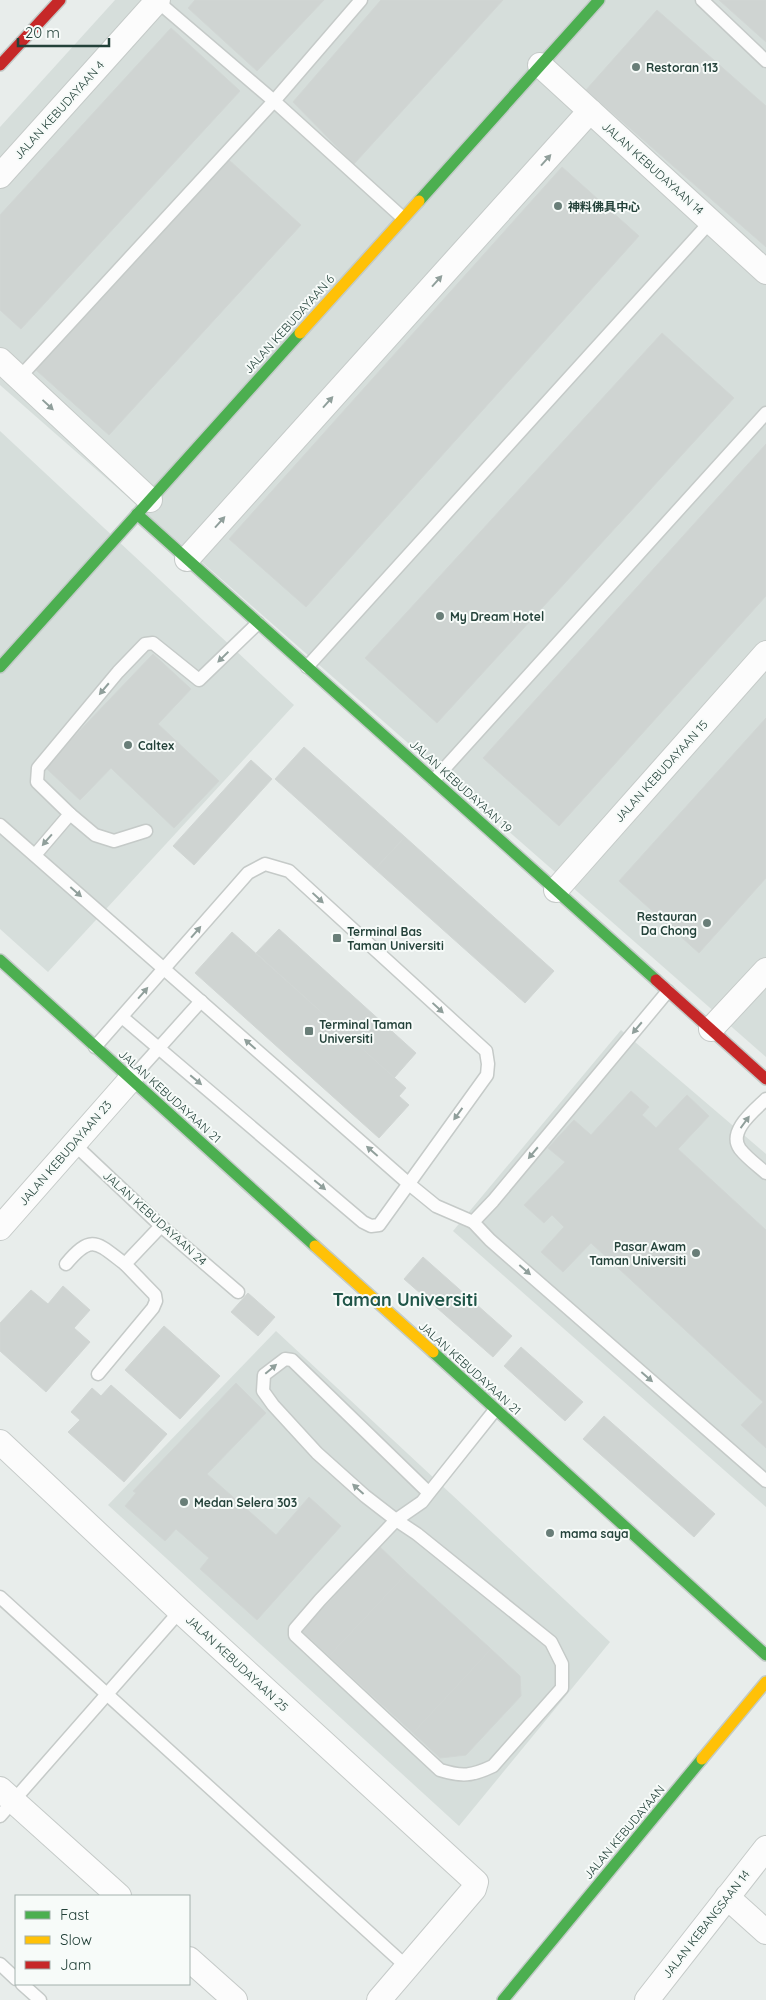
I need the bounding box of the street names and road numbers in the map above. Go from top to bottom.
street label: JALAN KEBUDAYAAN 4 [11,58,107,162]
street label: JALAN KEBUDAYAAN 14 [599,118,707,218]
street label: JALAN KEBUDAYAAN 6 [241,271,338,377]
street label: JALAN KEBUDAYAAN 15 [611,717,711,825]
street label: JALAN KEBUDAYAAN 19 [407,736,516,836]
street label: JALAN KEBUDAYAAN 21 [116,1046,224,1146]
street label: JALAN KEBUDAYAAN 23 [15,1097,115,1209]
street label: JALAN KEBUDAYAAN 24 [100,1168,210,1268]
street label: JALAN KEBUDAYAAN 21 [416,1318,524,1418]
street label: JALAN KEBUDAYAAN 25 [183,1612,291,1714]
street label: JALAN KEBUDAYAAN [580,1782,668,1882]
street label: JALAN KEBANGSAAN 14 [659,1867,753,1981]

